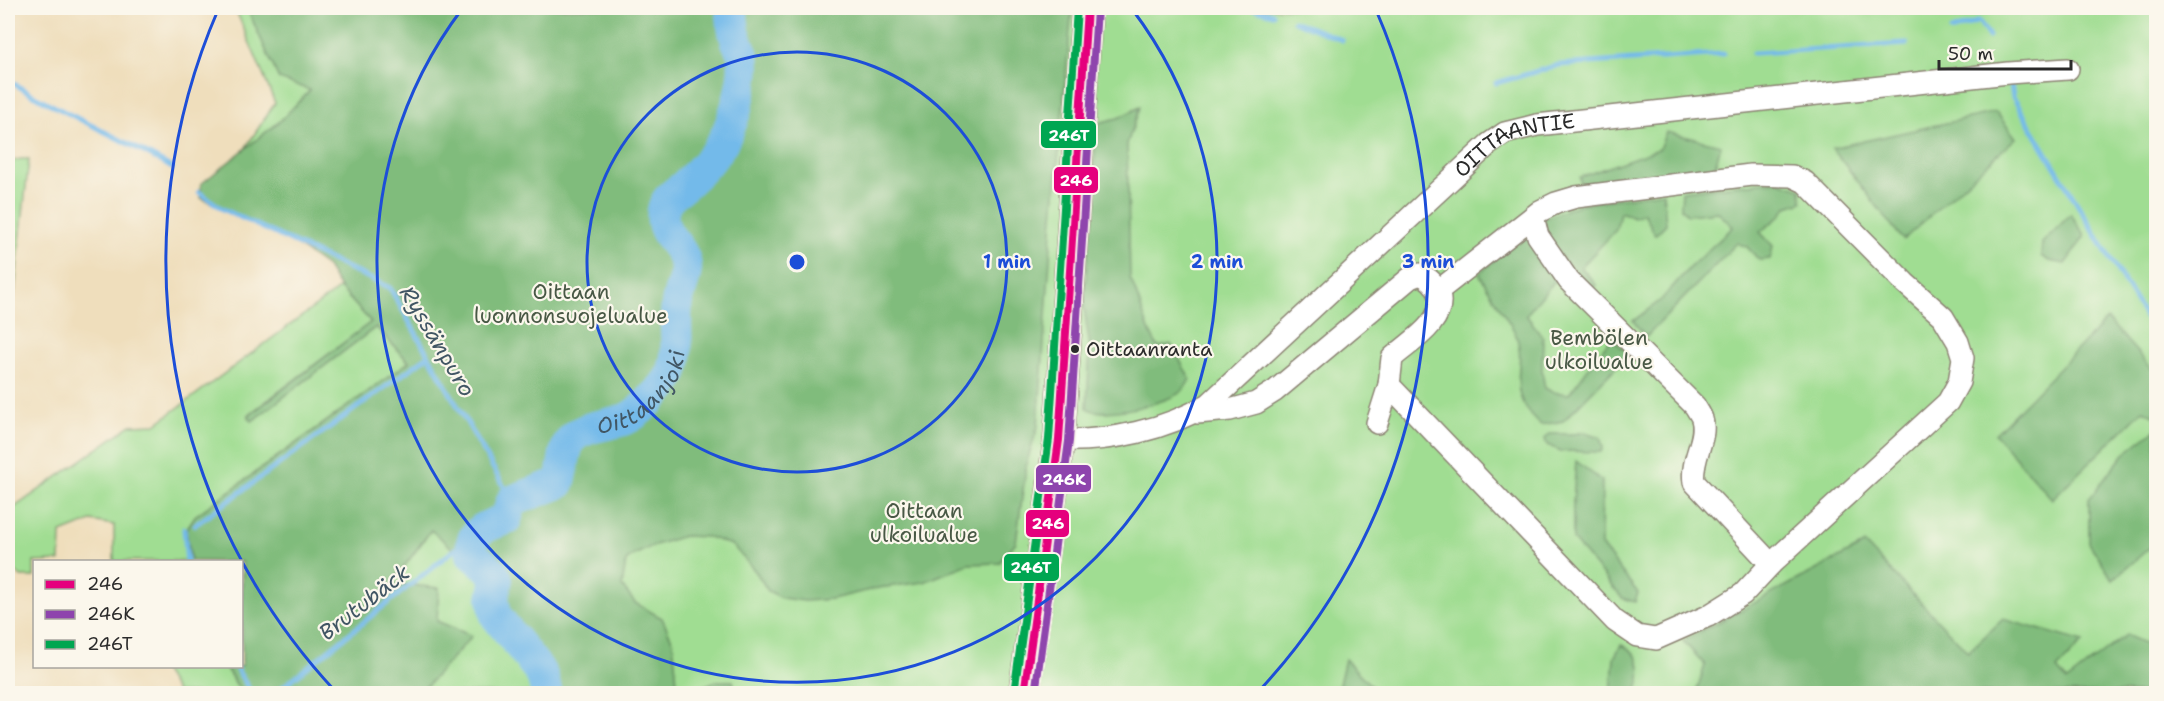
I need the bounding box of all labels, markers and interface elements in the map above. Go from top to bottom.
scale bar [1939,33,2071,71]
text: 50 m [1948,42,1993,66]
street label: OITTAANTIE [1448,107,1576,184]
line badge: 246T [1040,120,1097,149]
text: 246T [1048,125,1090,146]
line badge: 246 [1053,166,1099,194]
text: 246 [1060,170,1092,191]
text: 1 min [983,250,1031,274]
text: 2 min [1191,250,1243,274]
text: 3 min [1402,250,1454,274]
centre of rings [787,252,807,272]
park label: Oittaan luonnonsuojelualue [474,278,668,330]
water label: Ryssänpuro [393,280,482,402]
park label: Bembölen ulkoilualue [1545,324,1653,376]
place label: Oittaanranta [1086,336,1213,362]
marker: Oittaanranta [1069,343,1081,355]
water label: Oittaanjoki [594,348,691,441]
line badge: 246K [1035,464,1092,493]
text: 246K [1042,469,1086,490]
park label: Oittaan ulkoilualue [870,497,978,549]
line badge: 246 [1025,509,1070,538]
text: 246 [1032,513,1064,534]
line badge: 246T [1003,553,1060,582]
text: 246T [1010,557,1052,578]
water label: Brutubäck [313,558,416,647]
legend [33,560,243,668]
text: 246 [87,572,123,596]
text: 246K [87,602,135,626]
text: 246T [87,632,133,656]

